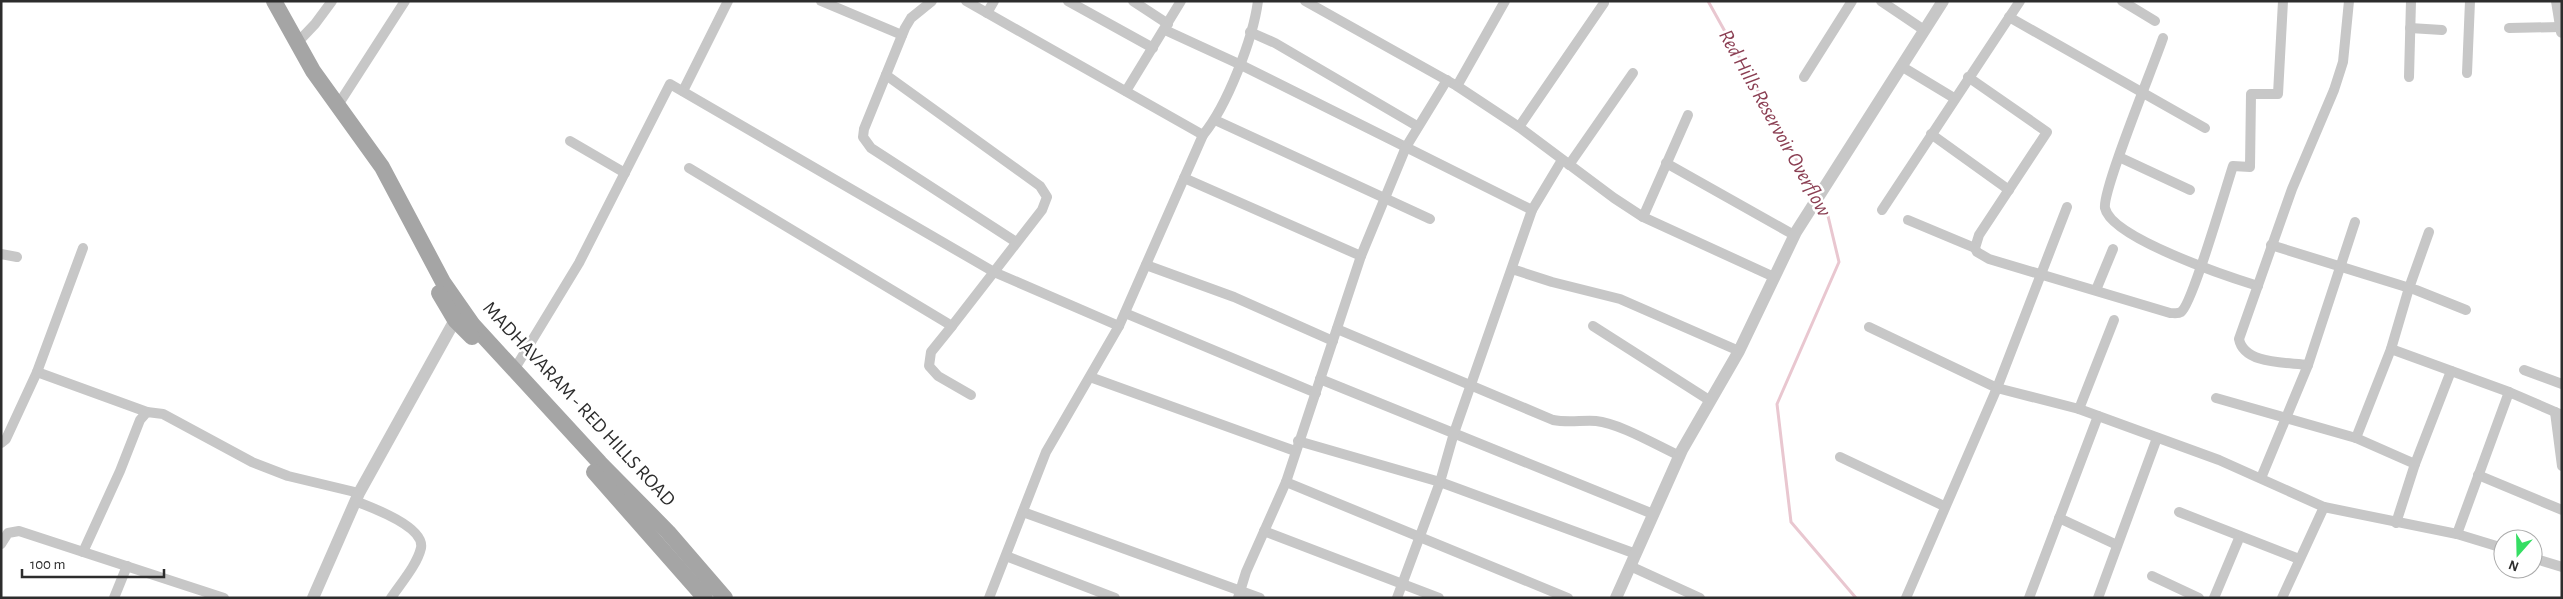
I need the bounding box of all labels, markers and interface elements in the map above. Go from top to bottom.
water label: Red Hills Reservoir Overflow [1715,26,1835,220]
street label: MADHAVARAM - RED HILLS ROAD [479,298,679,510]
north arrow [2493,529,2543,579]
scale bar [22,546,165,578]
text: 100 m [30,557,65,572]
text: N [2507,557,2521,574]

